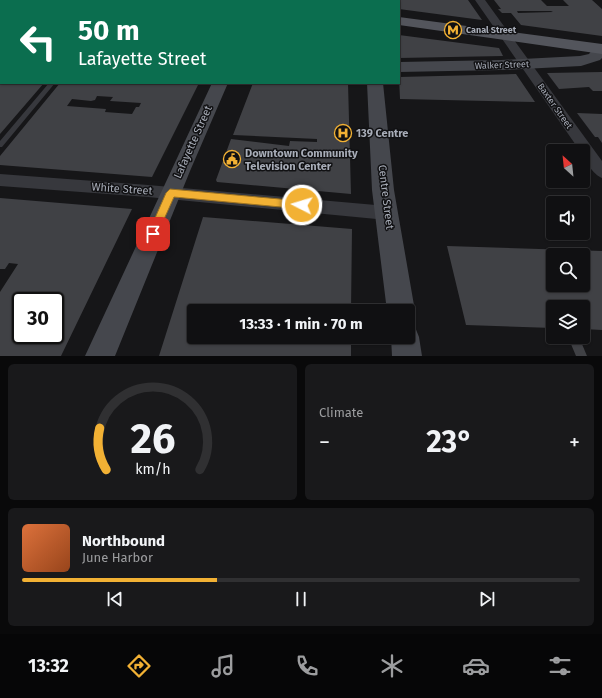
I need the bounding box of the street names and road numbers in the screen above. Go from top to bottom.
street label: Walker Street [475,59,530,71]
street label: Baxter Street [536,81,575,131]
street label: Lafayette Street [171,103,215,181]
street label: Centre Street [376,164,396,230]
street label: White Street [91,180,153,198]

